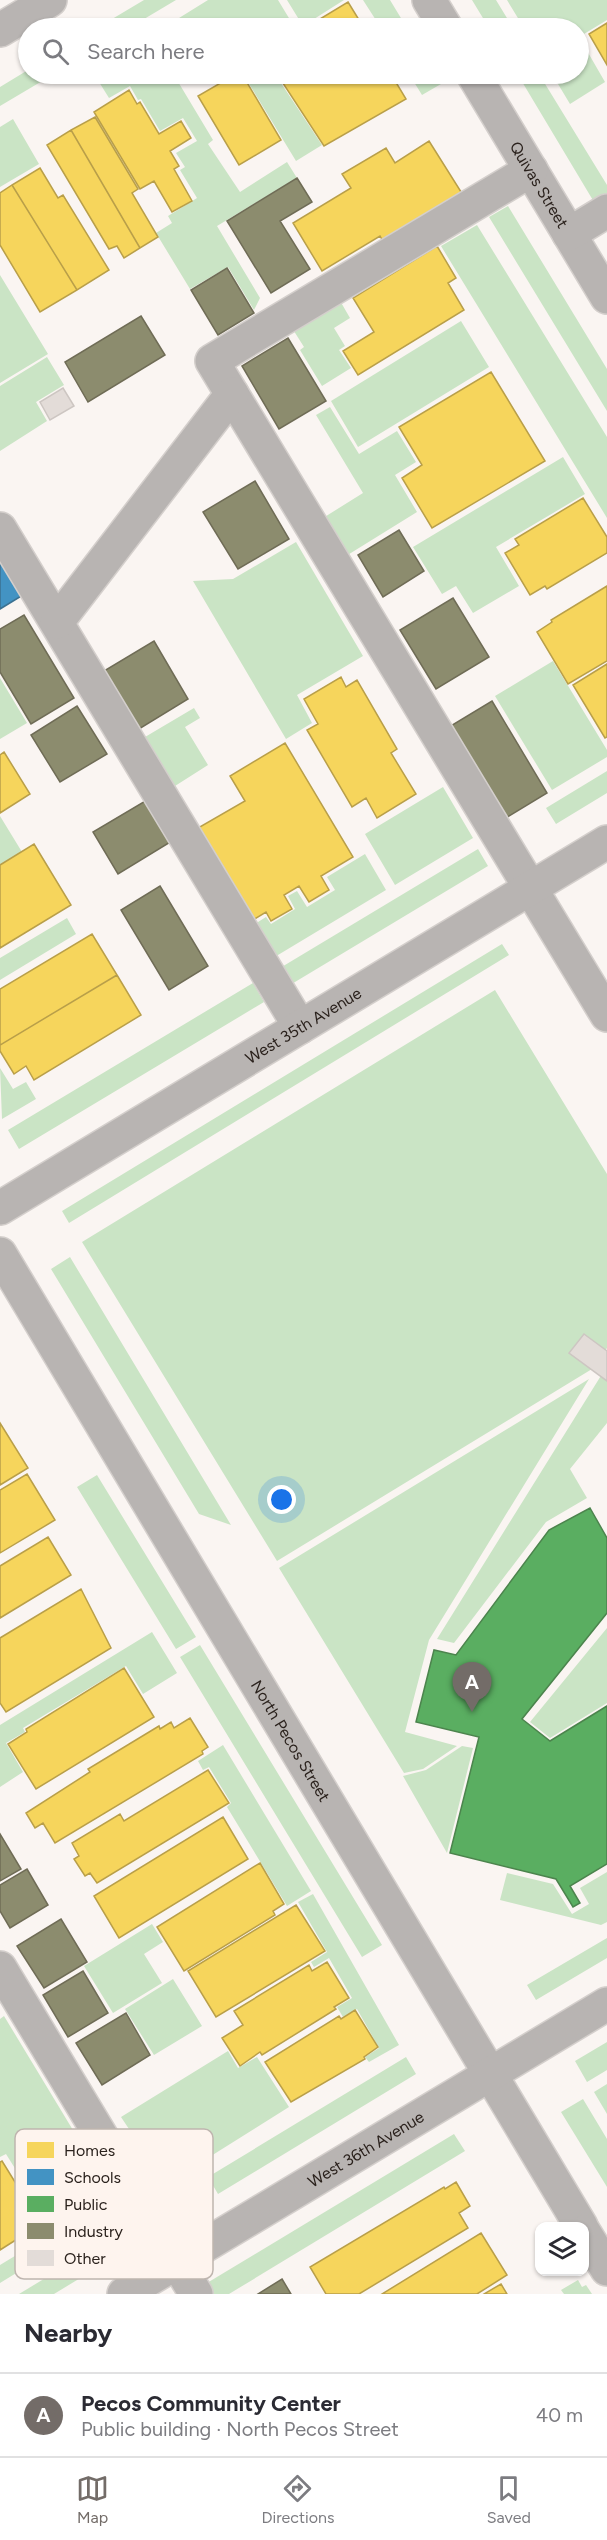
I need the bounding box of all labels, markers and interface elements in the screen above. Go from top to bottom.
search box [18,18,589,84]
icon: search [39,35,72,68]
text: Search here [87,38,205,65]
street label: Quivas Street [506,138,573,231]
street label: West 35th Avenue [242,983,365,1067]
your location [267,1485,296,1514]
pin: A [452,1662,492,1712]
street label: North Pecos Street [247,1677,335,1805]
street label: West 36th Avenue [304,2107,427,2191]
legend [15,2129,213,2279]
text: Homes [64,2141,115,2160]
text: Schools [64,2168,121,2187]
text: Public [64,2195,108,2214]
text: Industry [64,2222,123,2241]
map controls [535,2222,589,2276]
button: layers [535,2222,589,2276]
text: Other [64,2249,106,2268]
text: Nearby [24,2317,112,2349]
text: Pecos Community Center [81,2390,341,2417]
text: A [36,2403,51,2427]
text: 40 m [536,2403,583,2427]
text: Public building · North Pecos Street [81,2417,399,2441]
tab: Map [76,2472,109,2527]
tab: Directions [261,2472,334,2527]
tab: Saved [487,2472,531,2527]

